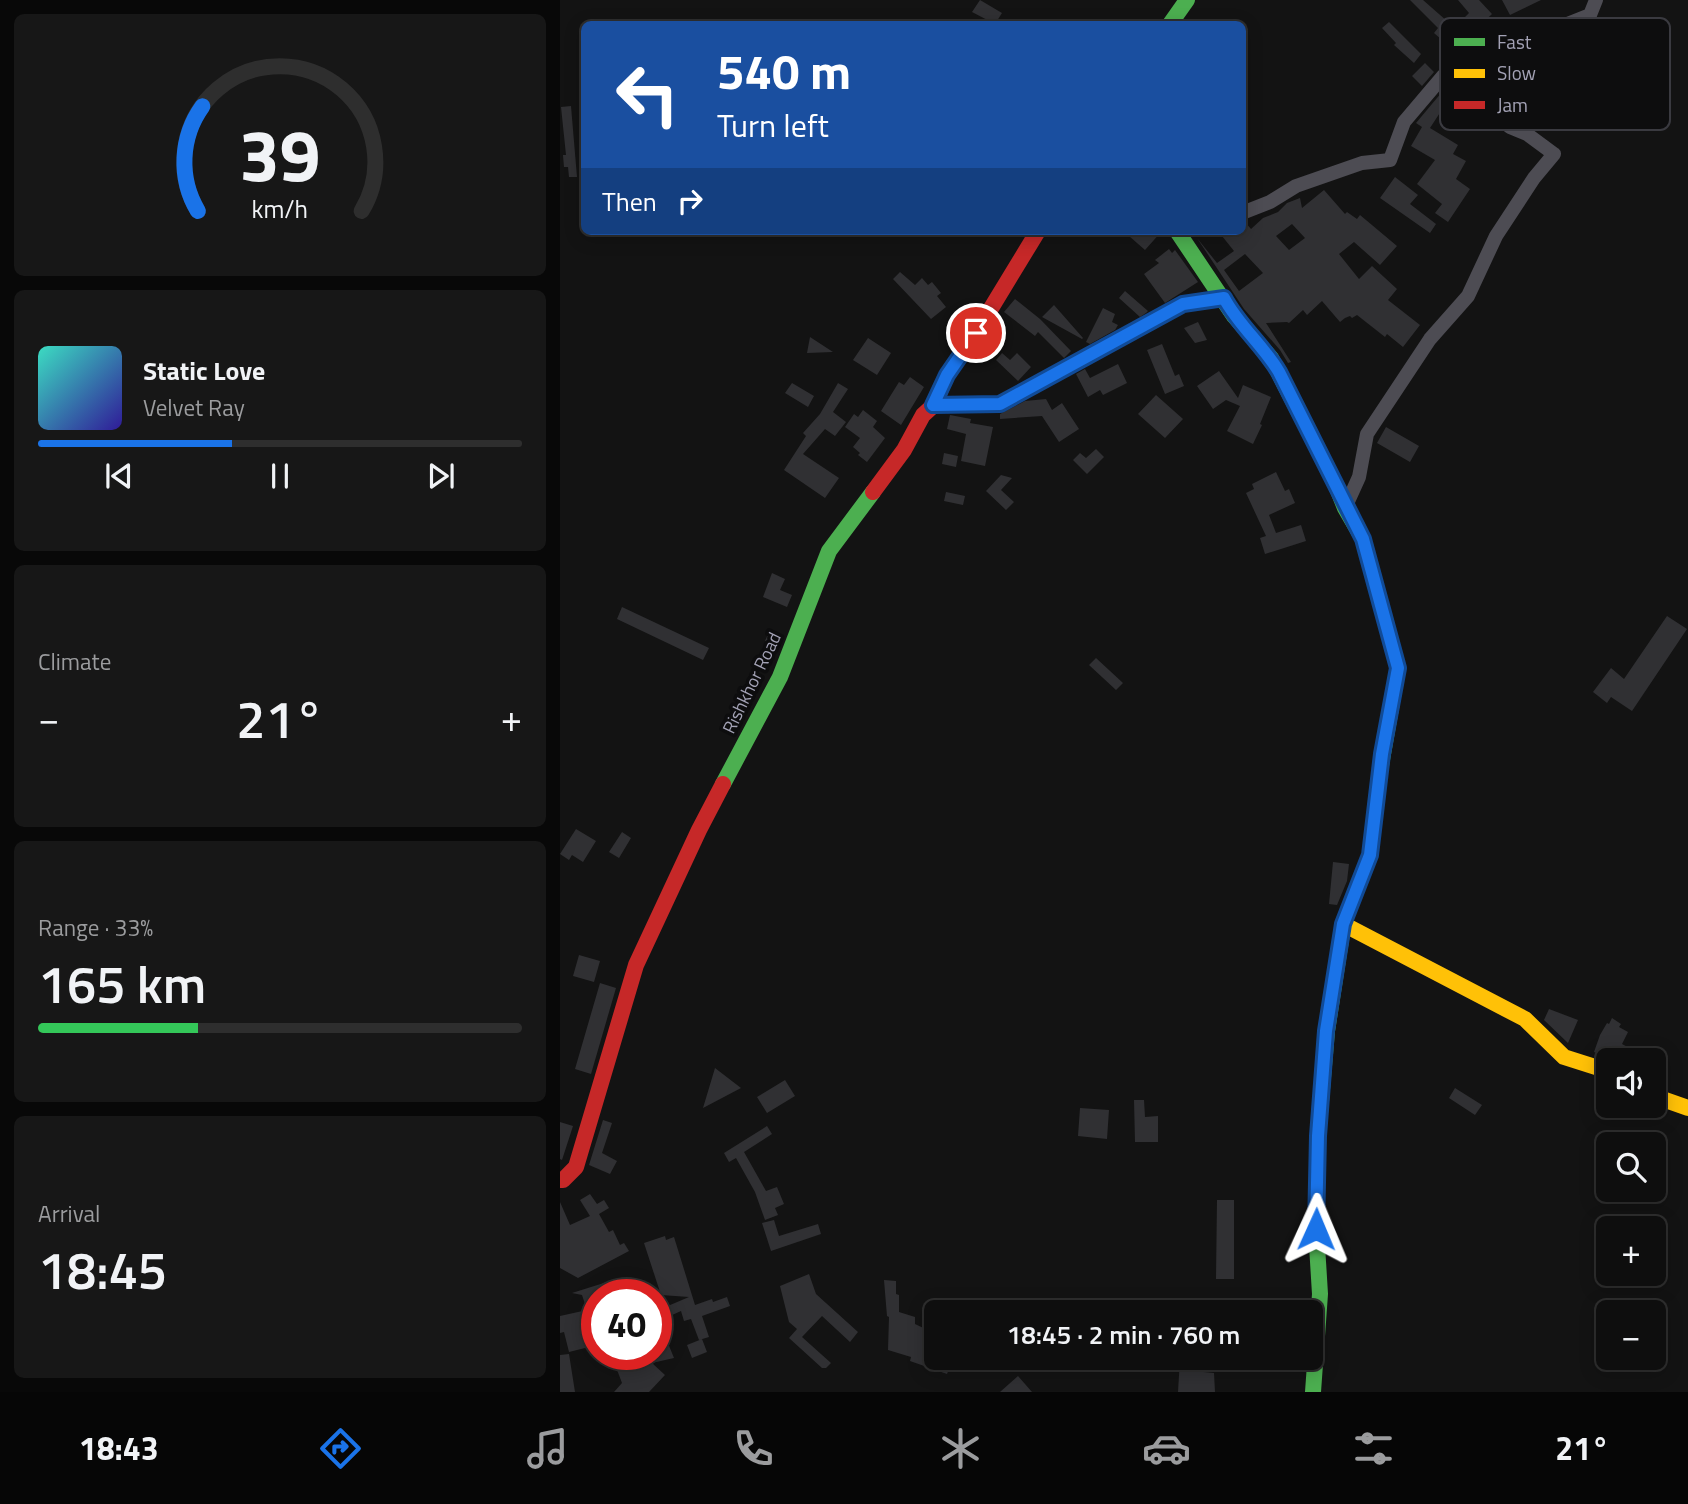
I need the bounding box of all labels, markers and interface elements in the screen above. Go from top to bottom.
legend [1440,18,1670,130]
text: Fast [1497,27,1532,56]
text: 540 m [717,33,851,108]
icon: left [602,49,693,140]
text: Slow [1497,58,1536,87]
text: Jam [1497,90,1528,119]
text: 39 [239,99,321,209]
text: Turn left [717,101,829,149]
text: Then [602,182,657,221]
icon: right [671,182,709,220]
text: km/h [252,190,308,228]
pin [946,303,1006,363]
icon: arrive [957,314,995,352]
text: Static Love [143,351,265,390]
text: Velvet Ray [143,390,245,425]
icon: previous [100,457,138,495]
icon: pause [261,457,299,495]
icon: next [422,457,460,495]
street label: Rishkhor Road [715,627,788,738]
text: Climate [38,644,111,679]
text: 21° [236,679,324,758]
text: − [38,689,59,747]
text: + [501,689,522,747]
text: Range · 33% [38,910,153,945]
text: 165 km [38,944,206,1023]
map controls [1596,1048,1666,1370]
button: sound [1596,1048,1666,1118]
button: search [1596,1132,1666,1202]
position arrow [1279,1192,1353,1266]
text: Arrival [38,1196,100,1231]
button: + [1596,1216,1666,1286]
text: 18:45 [38,1230,167,1309]
speed limit sign: 40 [581,1279,672,1370]
button: − [1596,1300,1666,1370]
text: 18:45 · 2 min · 760 m [1007,1315,1240,1354]
text: 18:43 [79,1424,159,1472]
icon: directions [316,1424,365,1473]
icon: music [523,1424,572,1473]
icon: phone [729,1424,778,1473]
icon: climate [936,1424,985,1473]
icon: car [1142,1424,1191,1473]
icon: filters [1349,1424,1398,1473]
text: 21° [1555,1424,1609,1472]

